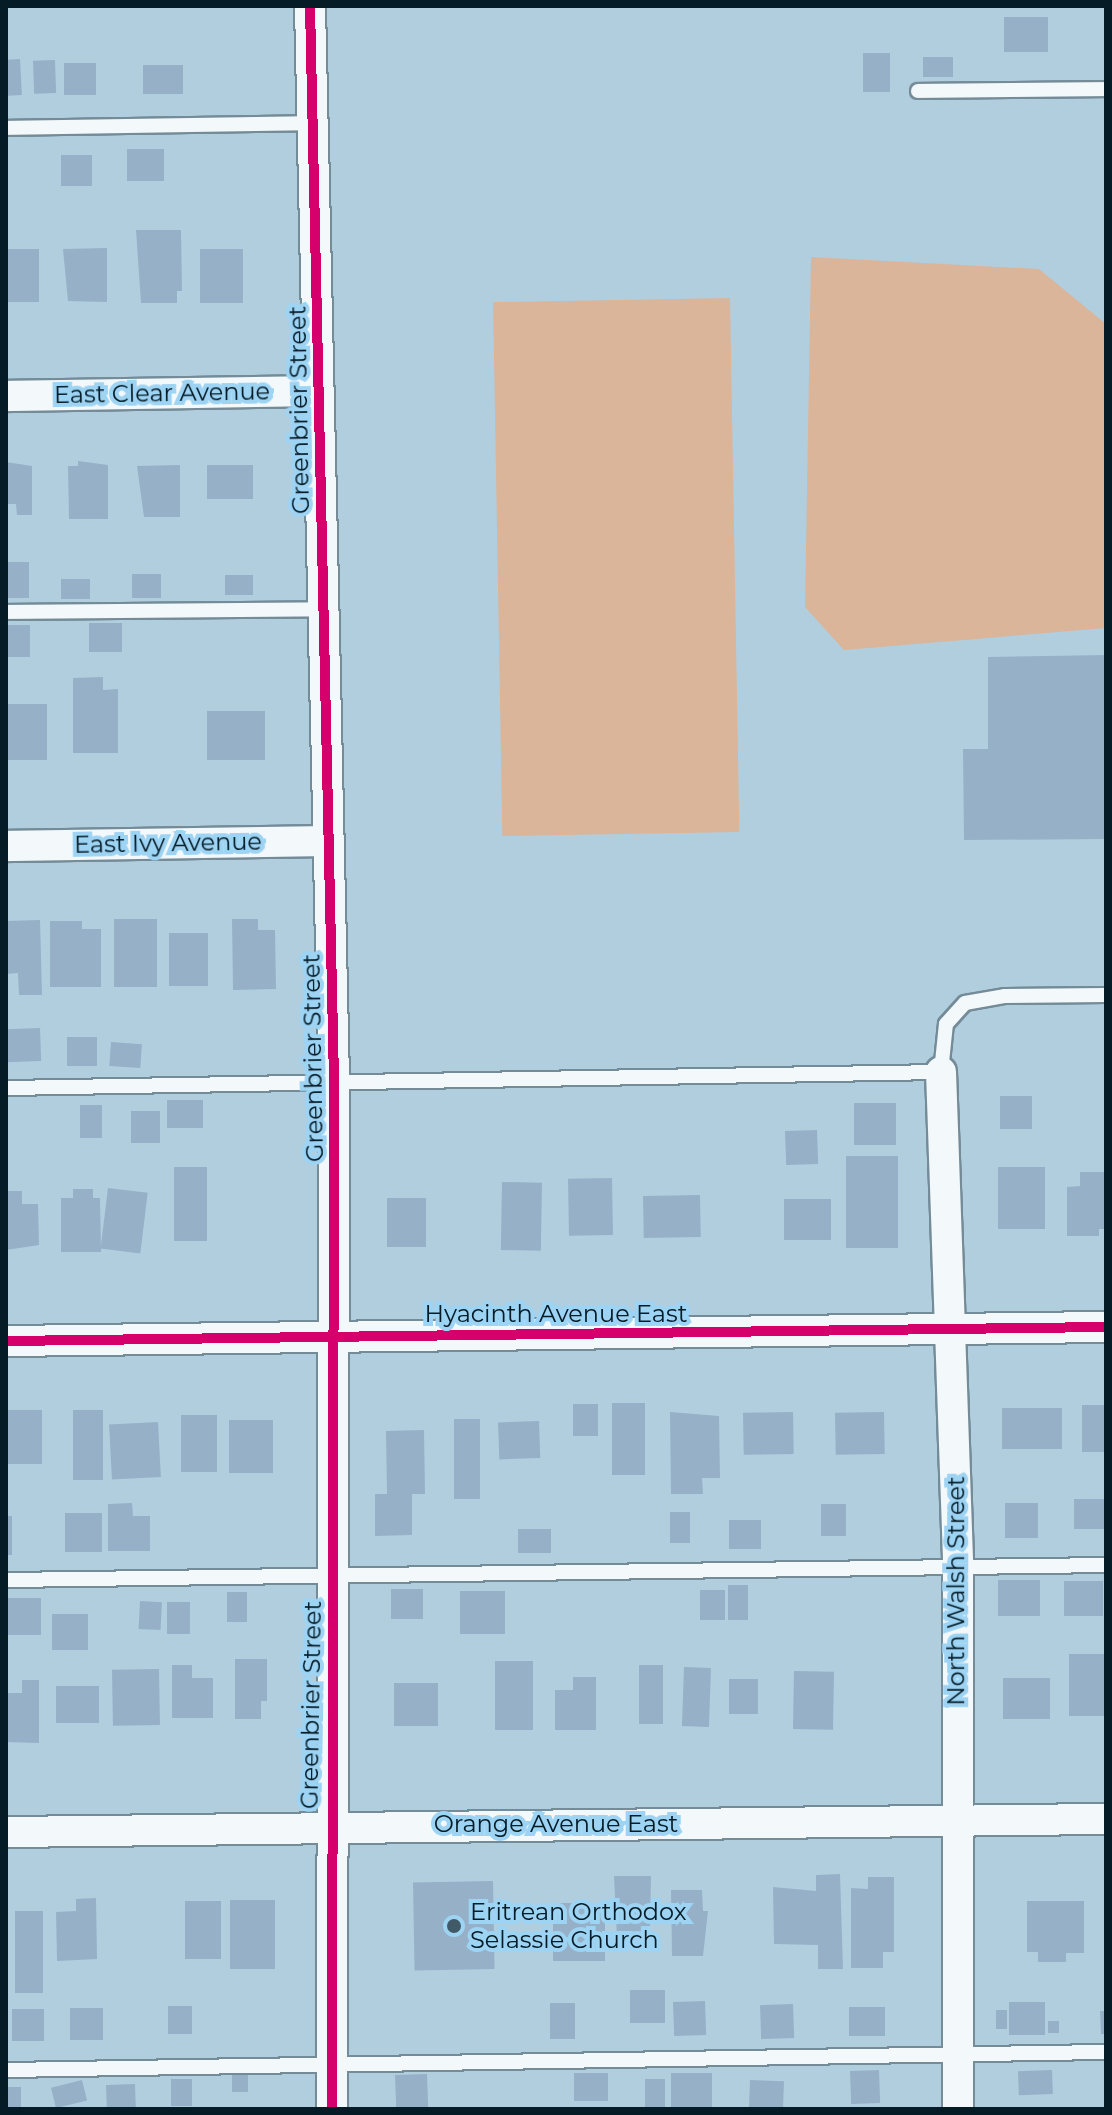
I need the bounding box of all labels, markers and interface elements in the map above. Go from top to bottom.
street label: Greenbrier Street [283,306,315,514]
street label: East Clear Avenue [54,377,270,409]
street label: East Ivy Avenue [74,827,262,859]
street label: Greenbrier Street [297,954,329,1162]
street label: Hyacinth Avenue East [425,1300,687,1328]
street label: North Walsh Street [942,1476,970,1706]
street label: Greenbrier Street [295,1601,327,1809]
street label: Orange Avenue East [434,1810,678,1838]
place label: Eritrean Orthodox Selassie Church [470,1898,686,1954]
marker: Eritrean Orthodox Selassie Church [445,1917,463,1935]

